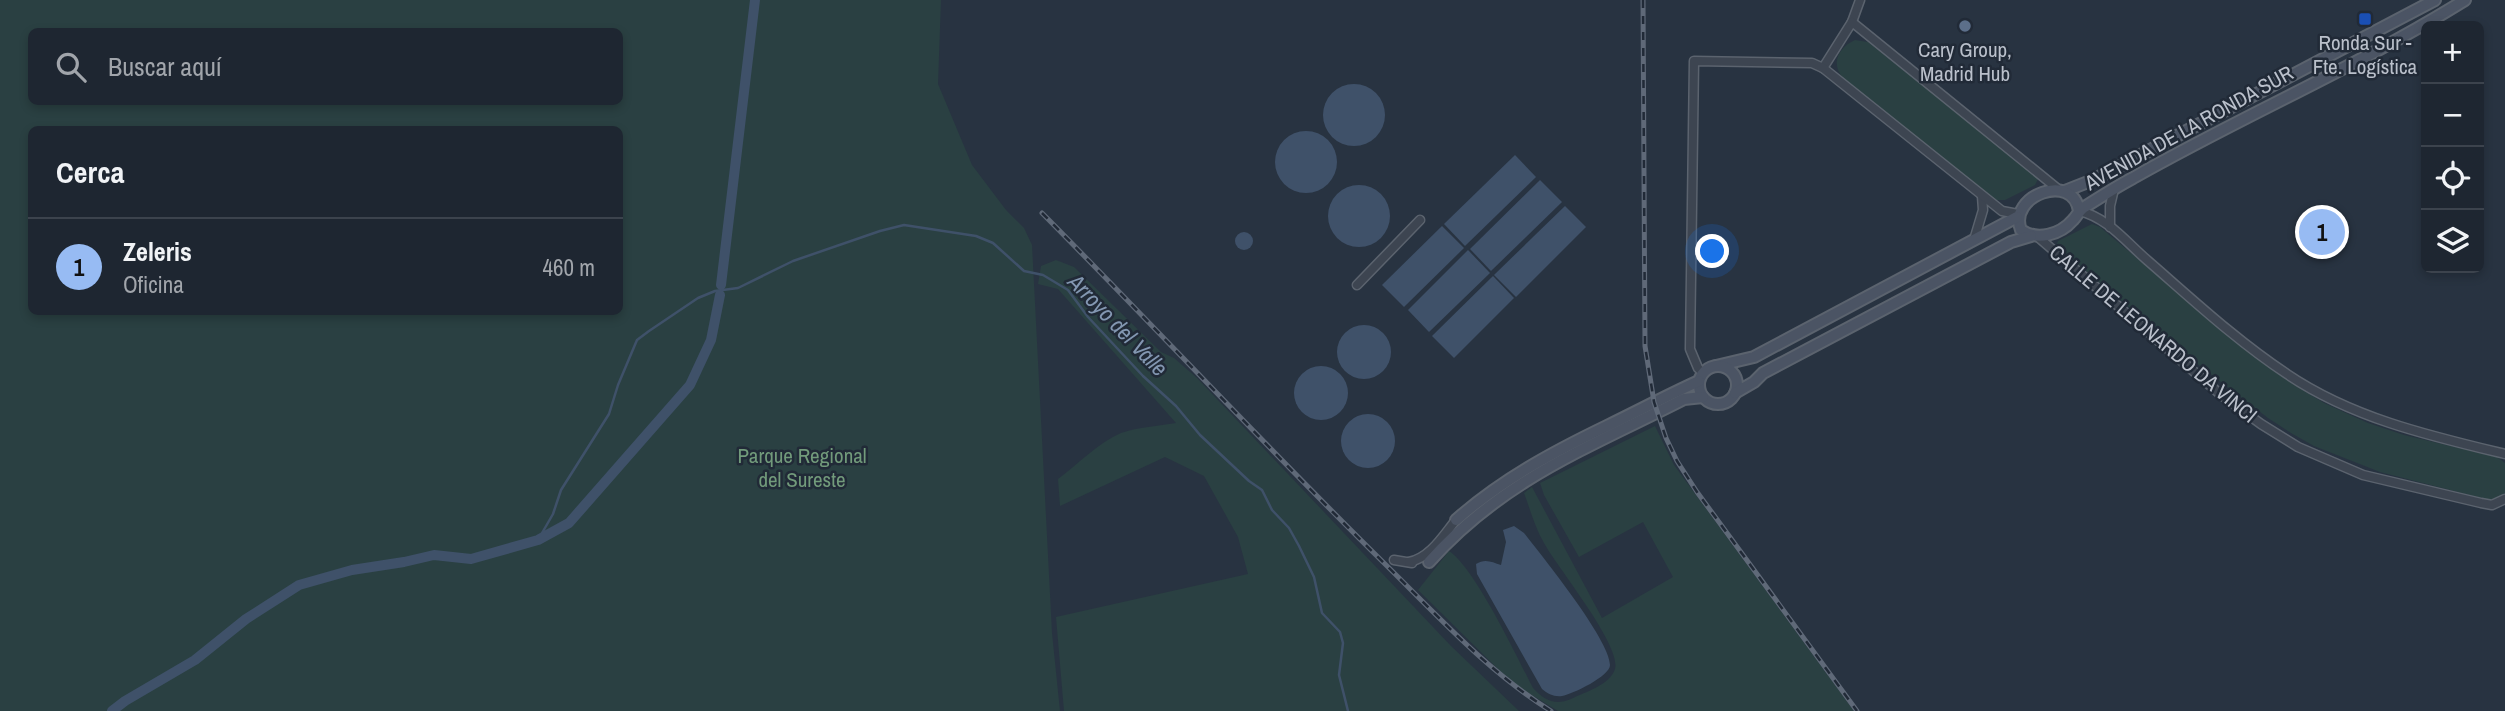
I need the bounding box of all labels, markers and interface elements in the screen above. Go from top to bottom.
marker: Ronda Sur - Fte. Logística [2357,11,2373,27]
marker: Cary Group, Madrid Hub [1957,18,1973,34]
map controls [2421,21,2484,273]
button: + [2421,21,2484,84]
search box [28,28,623,105]
place label: Ronda Sur - Fte. Logística [2313,28,2418,81]
place label: Cary Group, Madrid Hub [1918,35,2012,88]
icon: search [52,48,90,86]
text: Buscar aquí [108,49,222,84]
street label: AVENIDA DE LA RONDA SUR [2078,58,2298,197]
button: − [2421,84,2484,147]
button: locate [2421,147,2484,210]
text: Cerca [56,152,124,192]
pin: 1 [2299,206,2345,258]
button: layers [2421,210,2484,273]
text: Zeleris [123,234,192,269]
your location [1695,234,1729,268]
street label: CALLE DE LEONARDO DA VINCI [2043,238,2263,429]
text: 1 [74,252,84,283]
text: 460 m [543,252,595,283]
water label: Arroyo del Valle [1061,266,1175,383]
text: Oficina [123,269,184,300]
park label: Parque Regional del Sureste [737,441,867,494]

